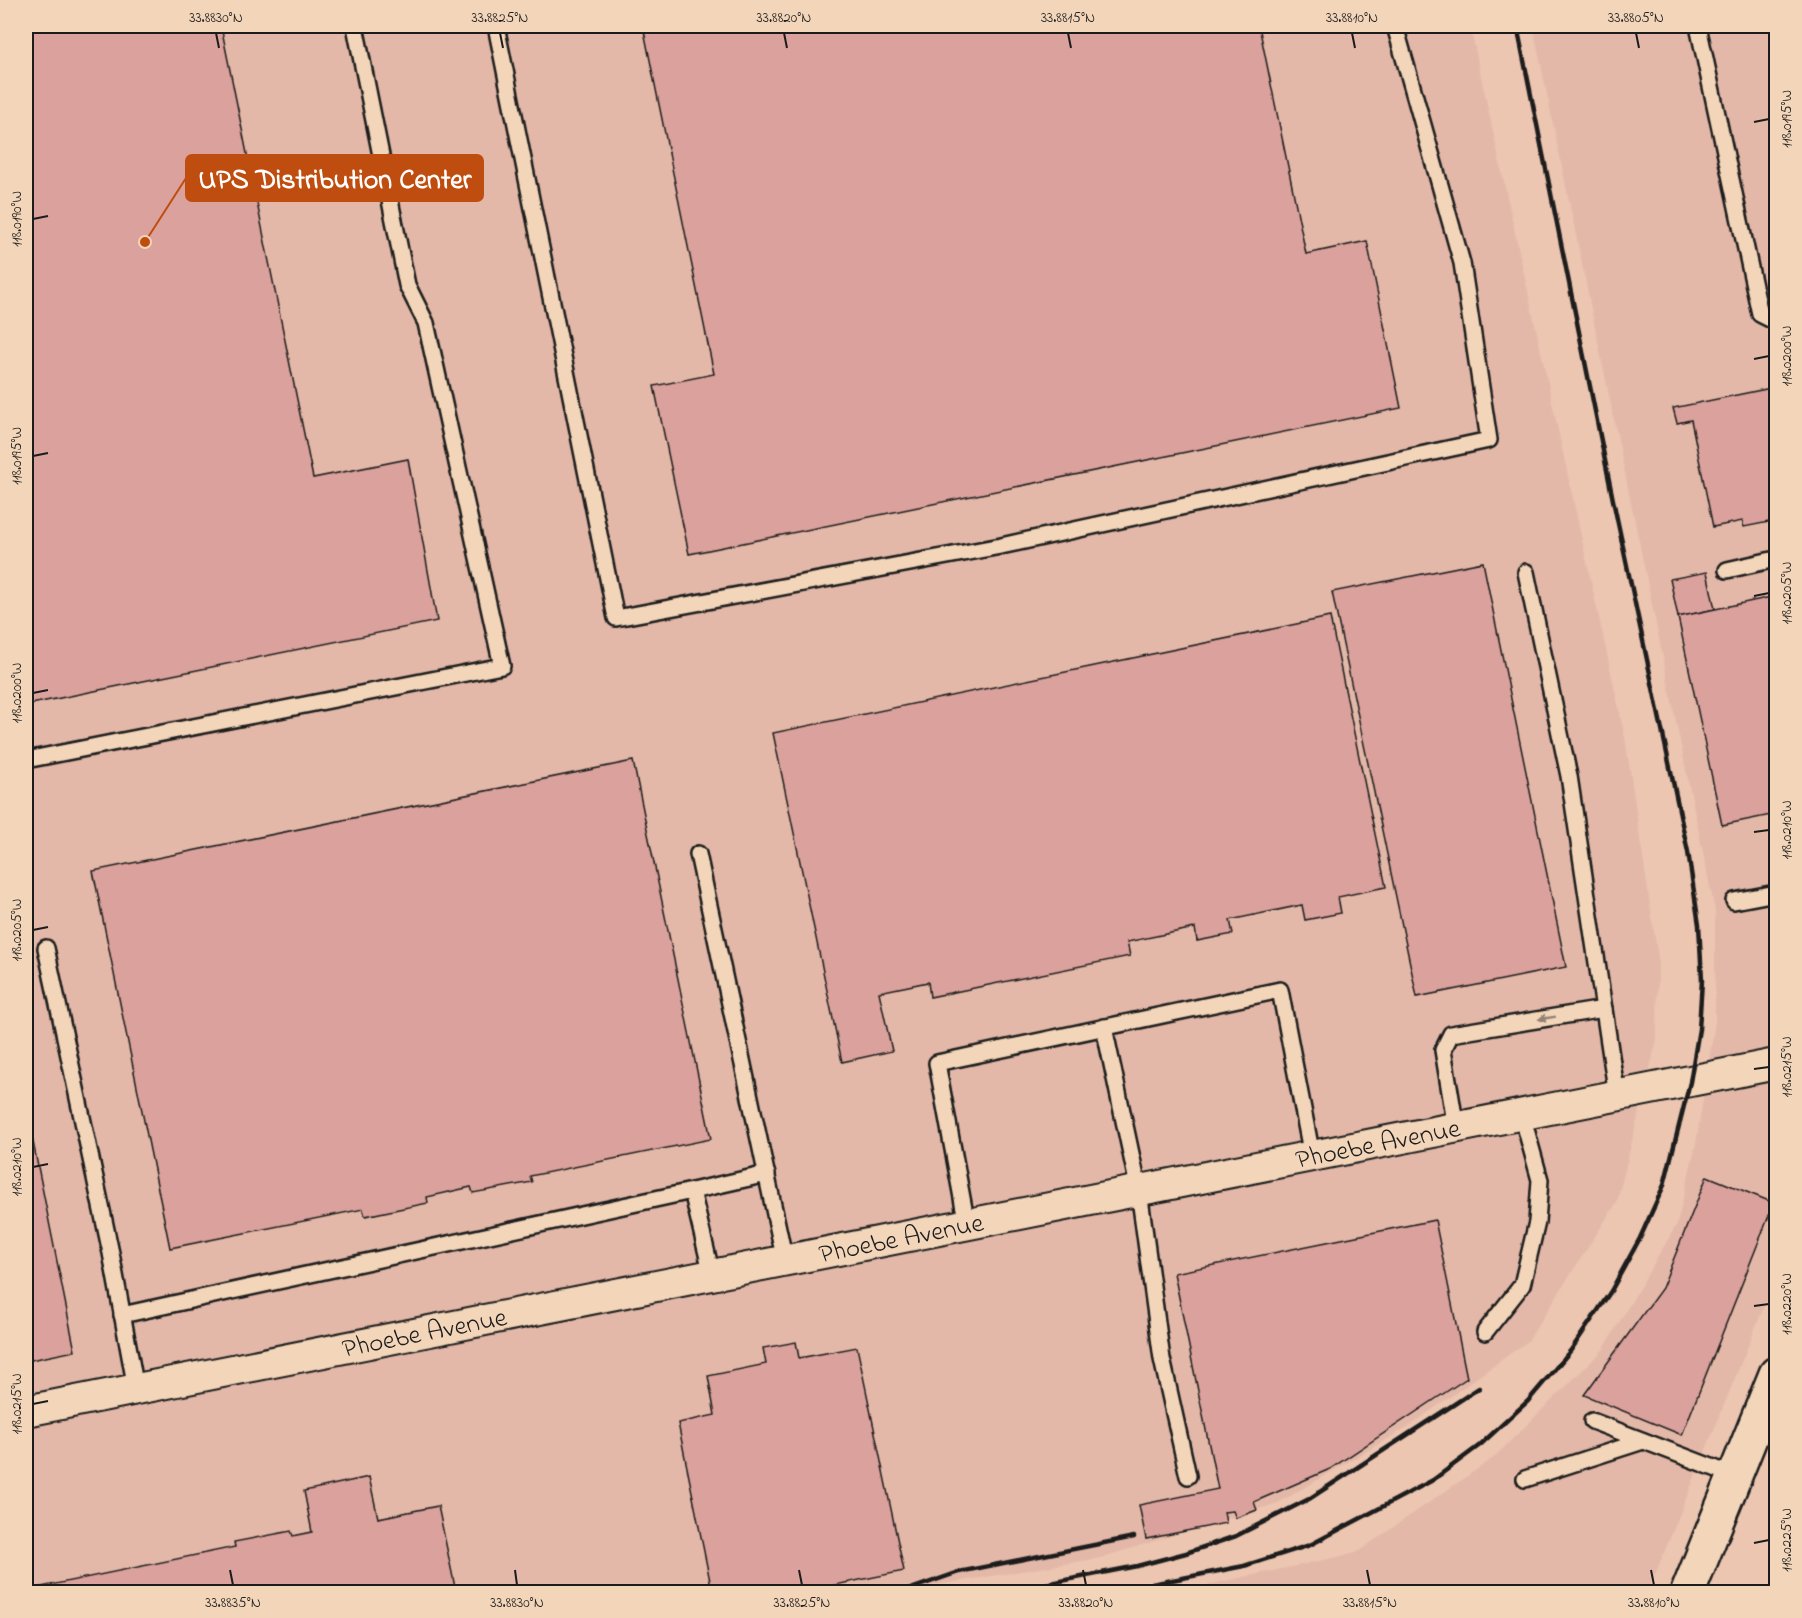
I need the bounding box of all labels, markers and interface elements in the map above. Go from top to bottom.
text: 33.8830°N [189,7,243,29]
text: 33.8825°N [472,7,528,29]
text: 33.8820°N [757,7,811,29]
text: 33.8815°N [1041,7,1095,29]
text: 33.8810°N [1326,7,1378,29]
text: 33.8805°N [1608,7,1664,29]
text: 118.0195°W [1776,90,1798,148]
callout: UPS Distribution Center [186,155,483,201]
text: UPS Distribution Center [198,161,473,202]
text: 118.0190°W [6,191,28,247]
text: 118.0200°W [1776,326,1798,386]
text: 118.0195°W [6,427,28,485]
text: 118.0205°W [1776,562,1798,624]
text: 118.0200°W [6,663,28,723]
text: 118.0210°W [1776,800,1798,860]
text: 118.0205°W [6,899,28,961]
one-way arrow [1537,1014,1556,1023]
text: 118.0215°W [1776,1036,1798,1098]
street label: Phoebe Avenue [1293,1110,1465,1181]
text: 118.0210°W [6,1137,28,1197]
street label: Phoebe Avenue [816,1204,988,1275]
text: 118.0220°W [1776,1273,1798,1335]
street label: Phoebe Avenue [339,1299,511,1370]
text: 118.0215°W [6,1373,28,1435]
text: 118.0225°W [1776,1508,1798,1572]
text: 33.8835°N [205,1592,261,1614]
text: 33.8830°N [490,1592,544,1614]
text: 33.8825°N [774,1592,830,1614]
text: 33.8820°N [1059,1592,1113,1614]
text: 33.8815°N [1343,1592,1397,1614]
text: 33.8810°N [1628,1592,1680,1614]

